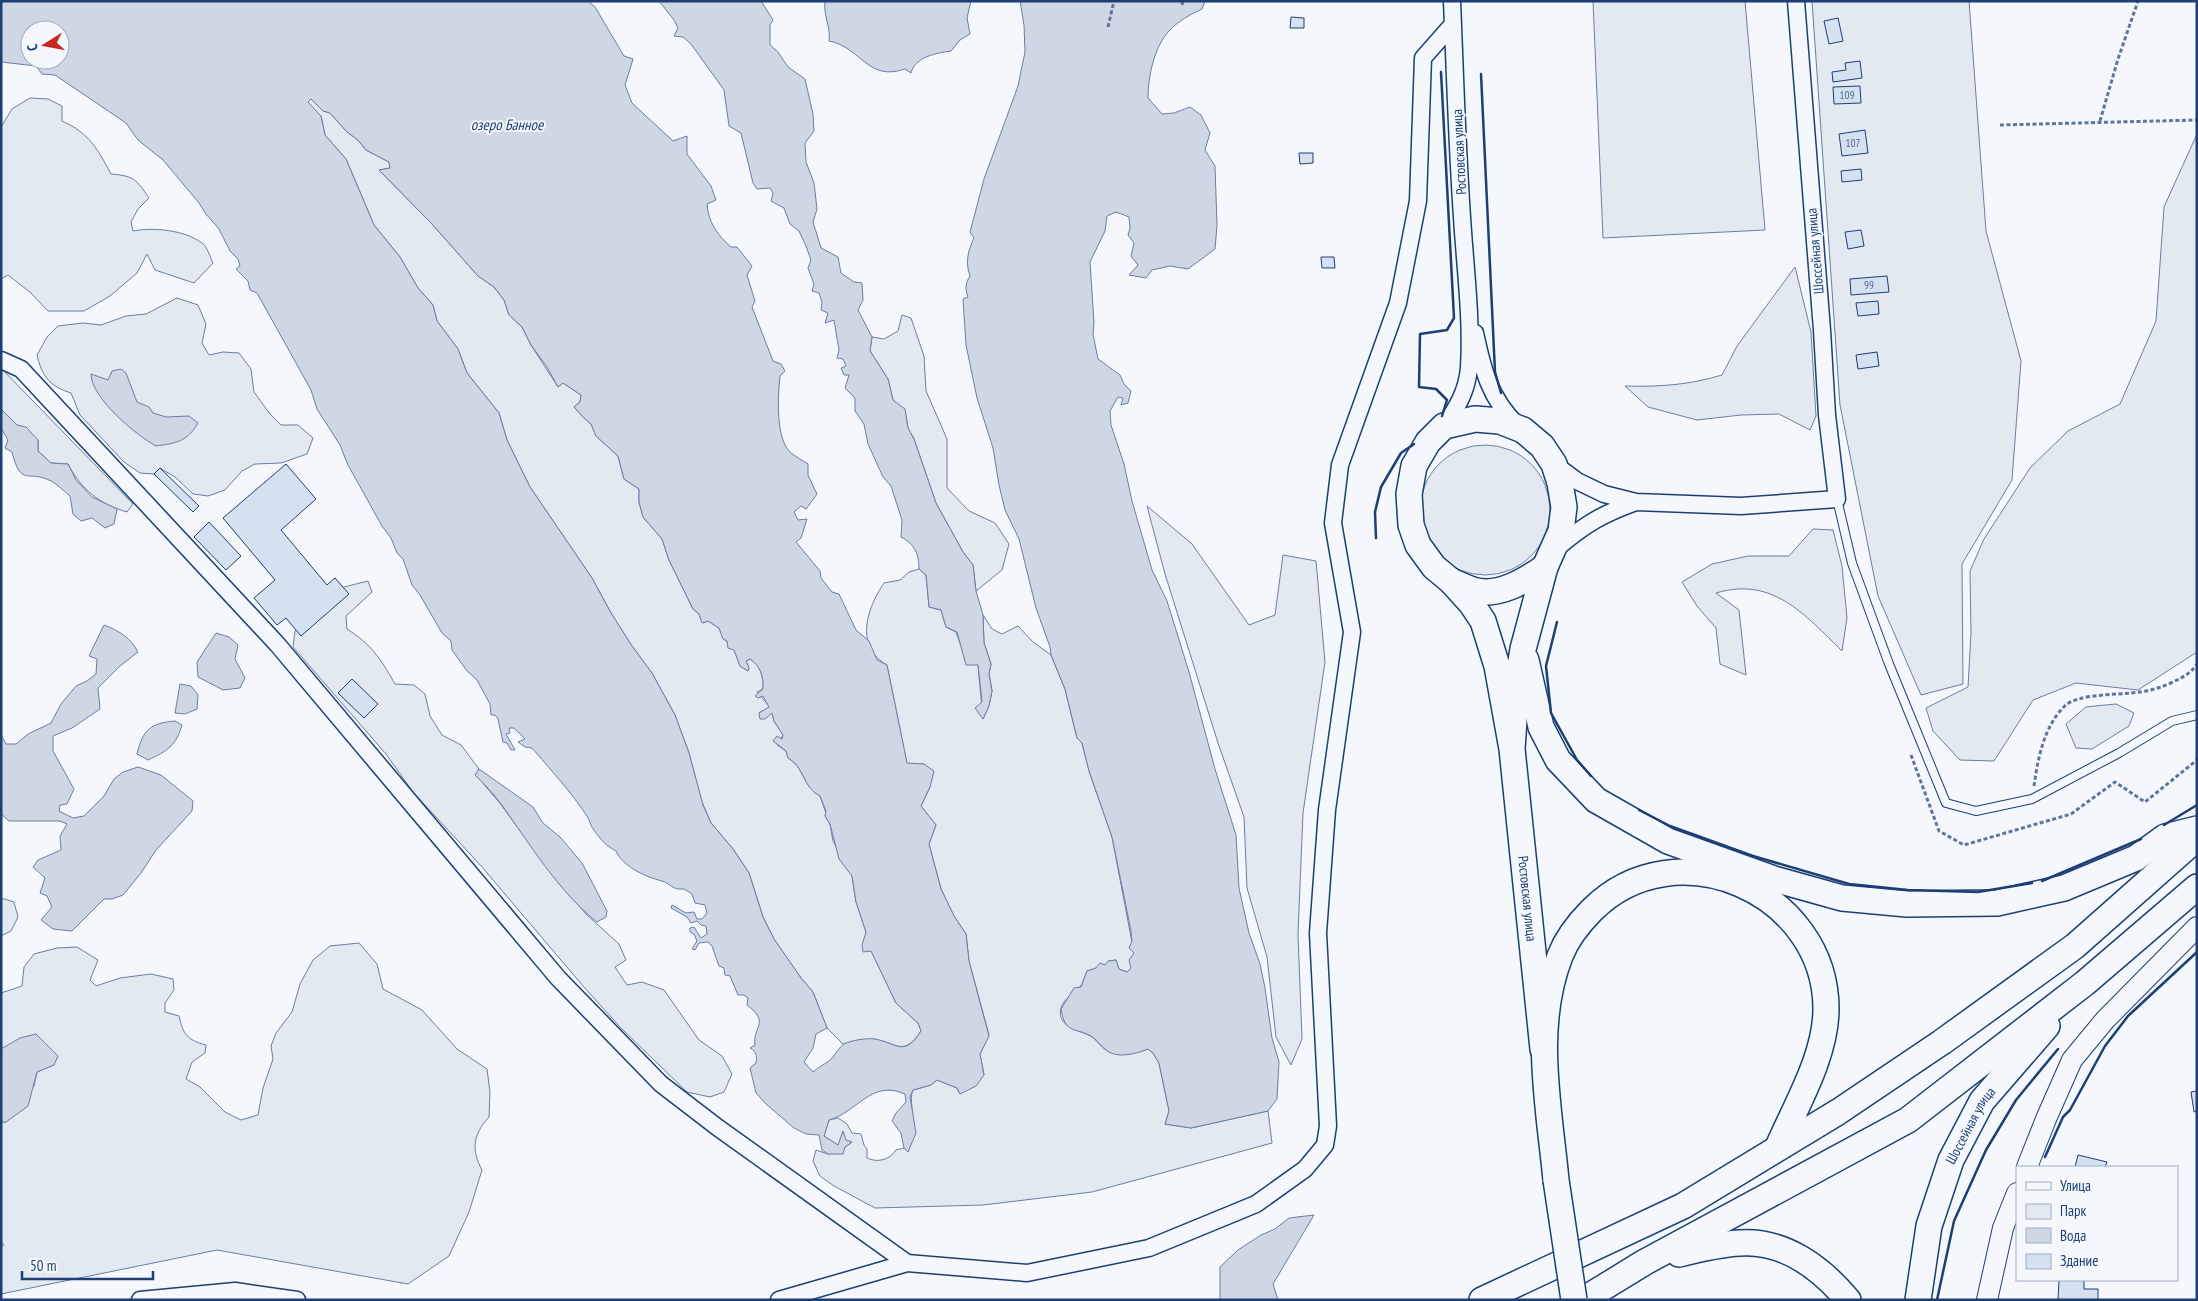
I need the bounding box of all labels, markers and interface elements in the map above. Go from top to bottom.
north arrow [20,20,70,70]
text: С [23,42,42,52]
house number: 109 [1840,88,1854,102]
street label: Ростовская улица [1448,109,1470,195]
water label: озеро Банное [471,115,544,134]
house number: 107 [1846,136,1860,150]
street label: Шоссейная улица [1802,207,1828,295]
house number: 99 [1864,278,1874,292]
street label: Ростовская улица [1514,855,1541,942]
street label: Шоссейная улица [1941,1083,1999,1167]
legend [2016,1166,2178,1281]
text: Улица [2060,1176,2091,1195]
text: Парк [2060,1201,2086,1220]
text: Вода [2060,1226,2086,1245]
scale bar [22,1248,154,1280]
text: Здание [2060,1251,2098,1270]
text: 50 m [30,1256,56,1275]

